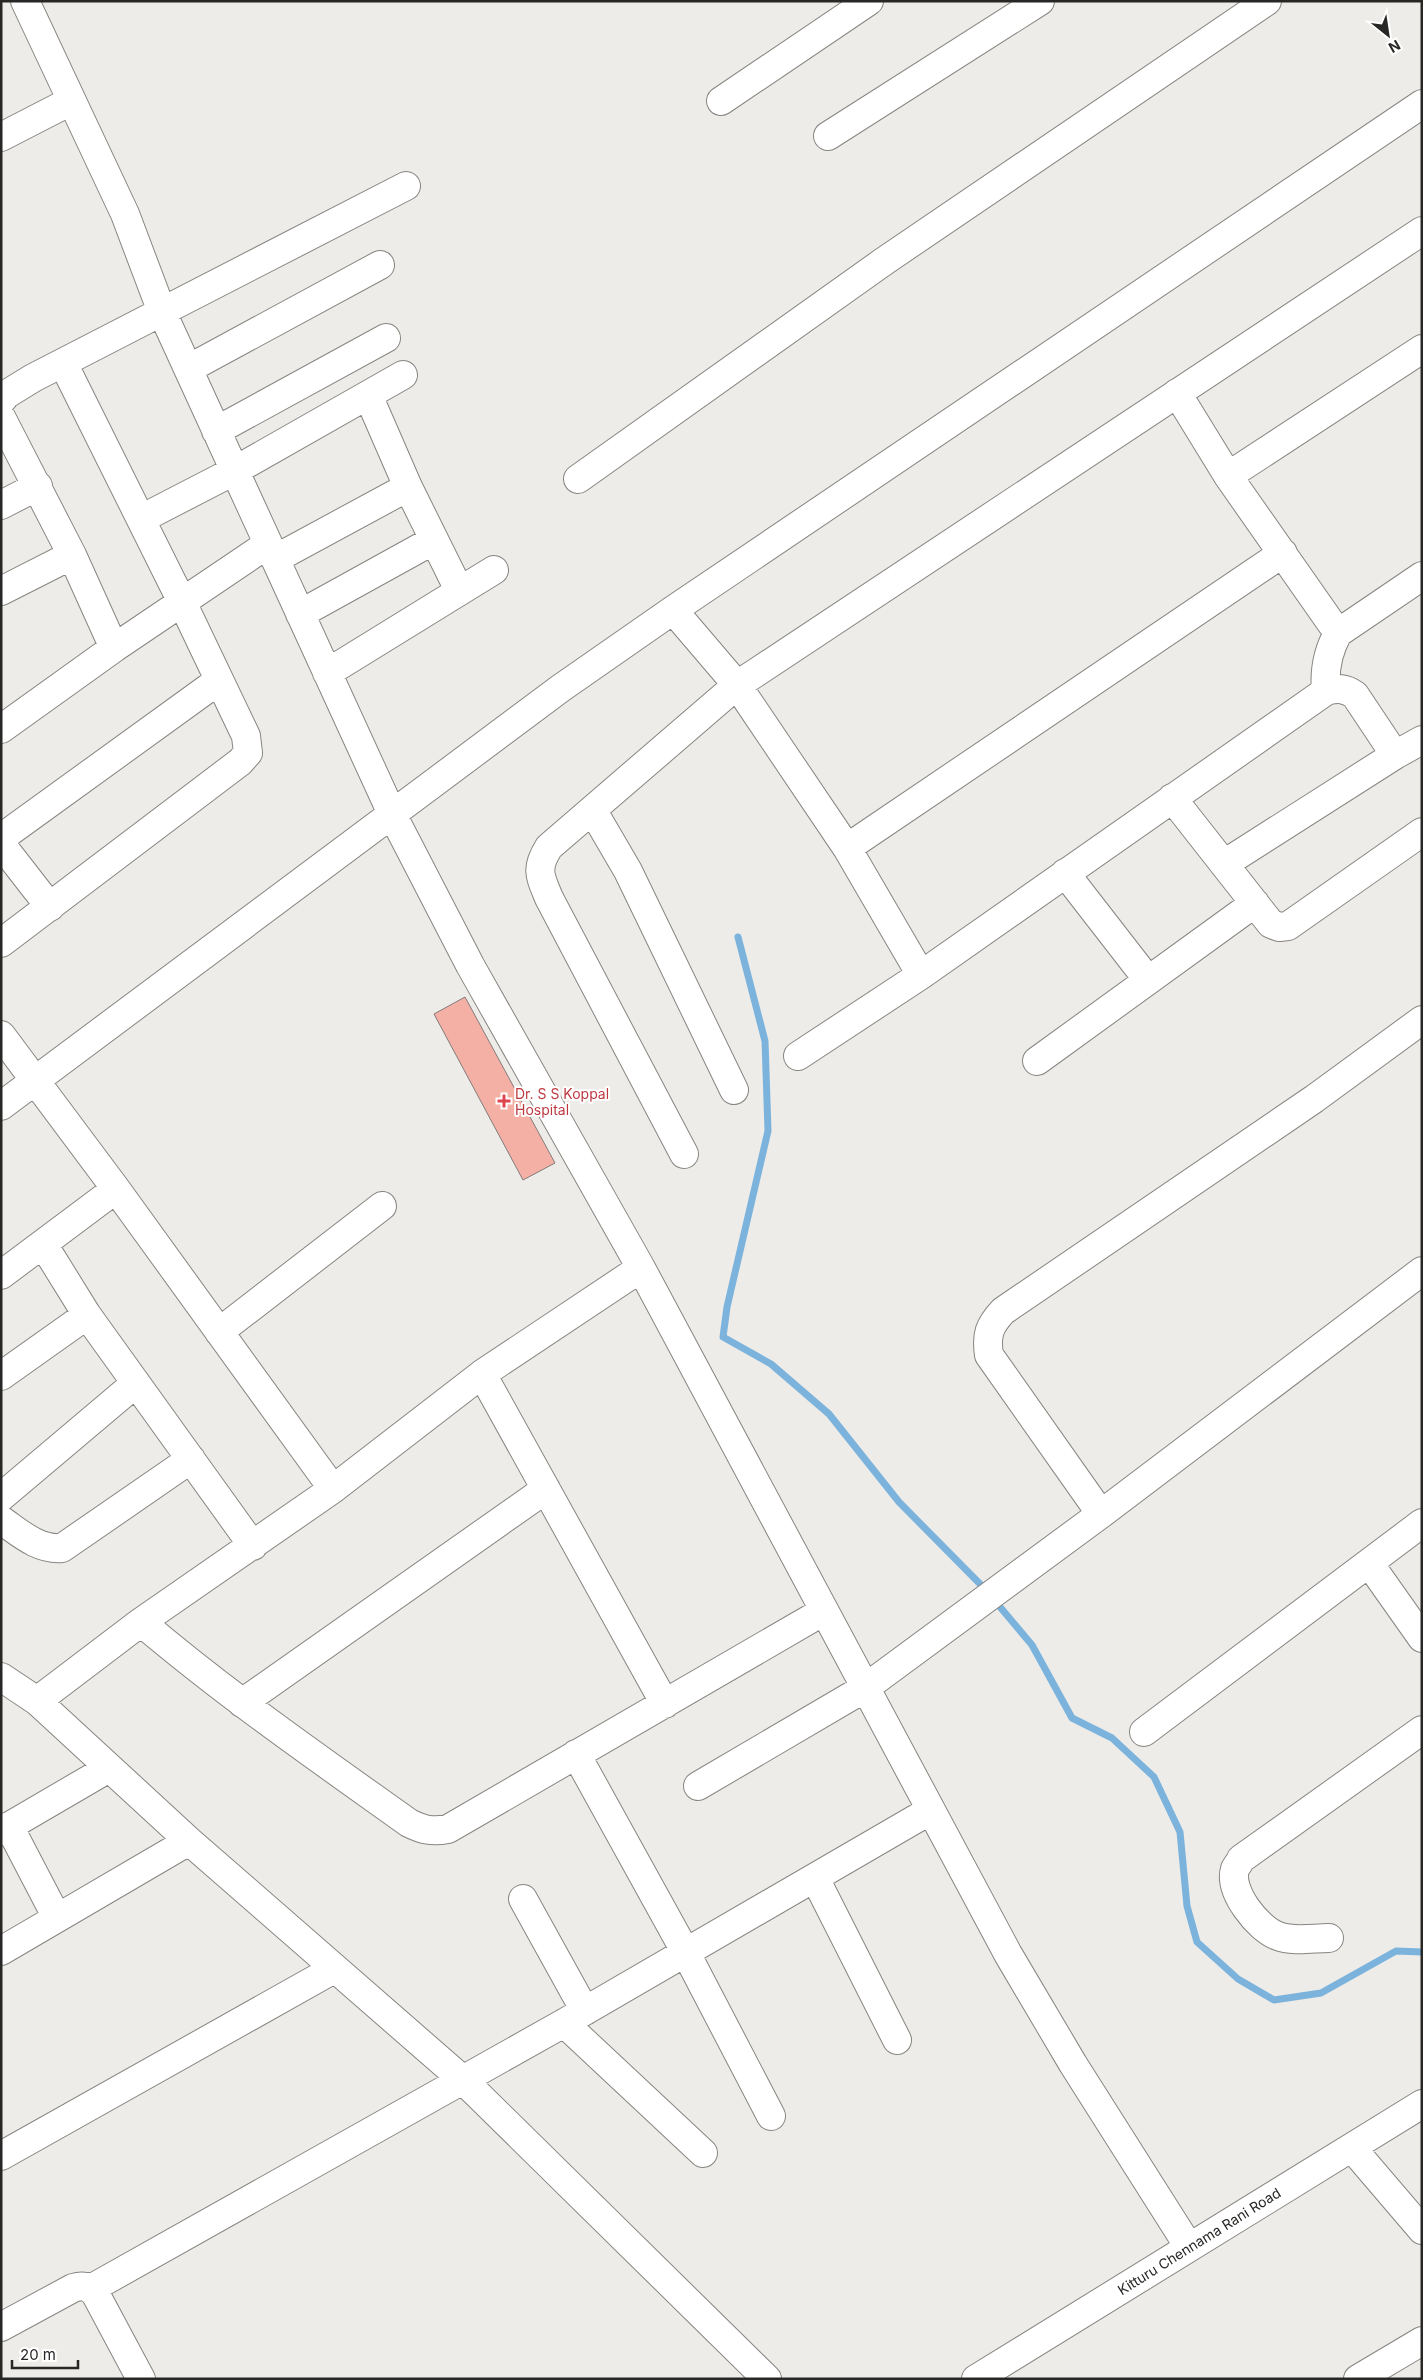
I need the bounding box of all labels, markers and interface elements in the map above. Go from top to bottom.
north arrow [1363,10,1413,60]
text: N [1386,37,1404,57]
place label: Dr. S S Koppal Hospital [515,1085,609,1118]
marker: Dr. S S Koppal Hospital [497,1094,511,1108]
street label: Kitturu Chennama Rani Road [1114,2184,1284,2298]
scale bar [12,2338,79,2370]
text: 20 m [20,2345,56,2364]

